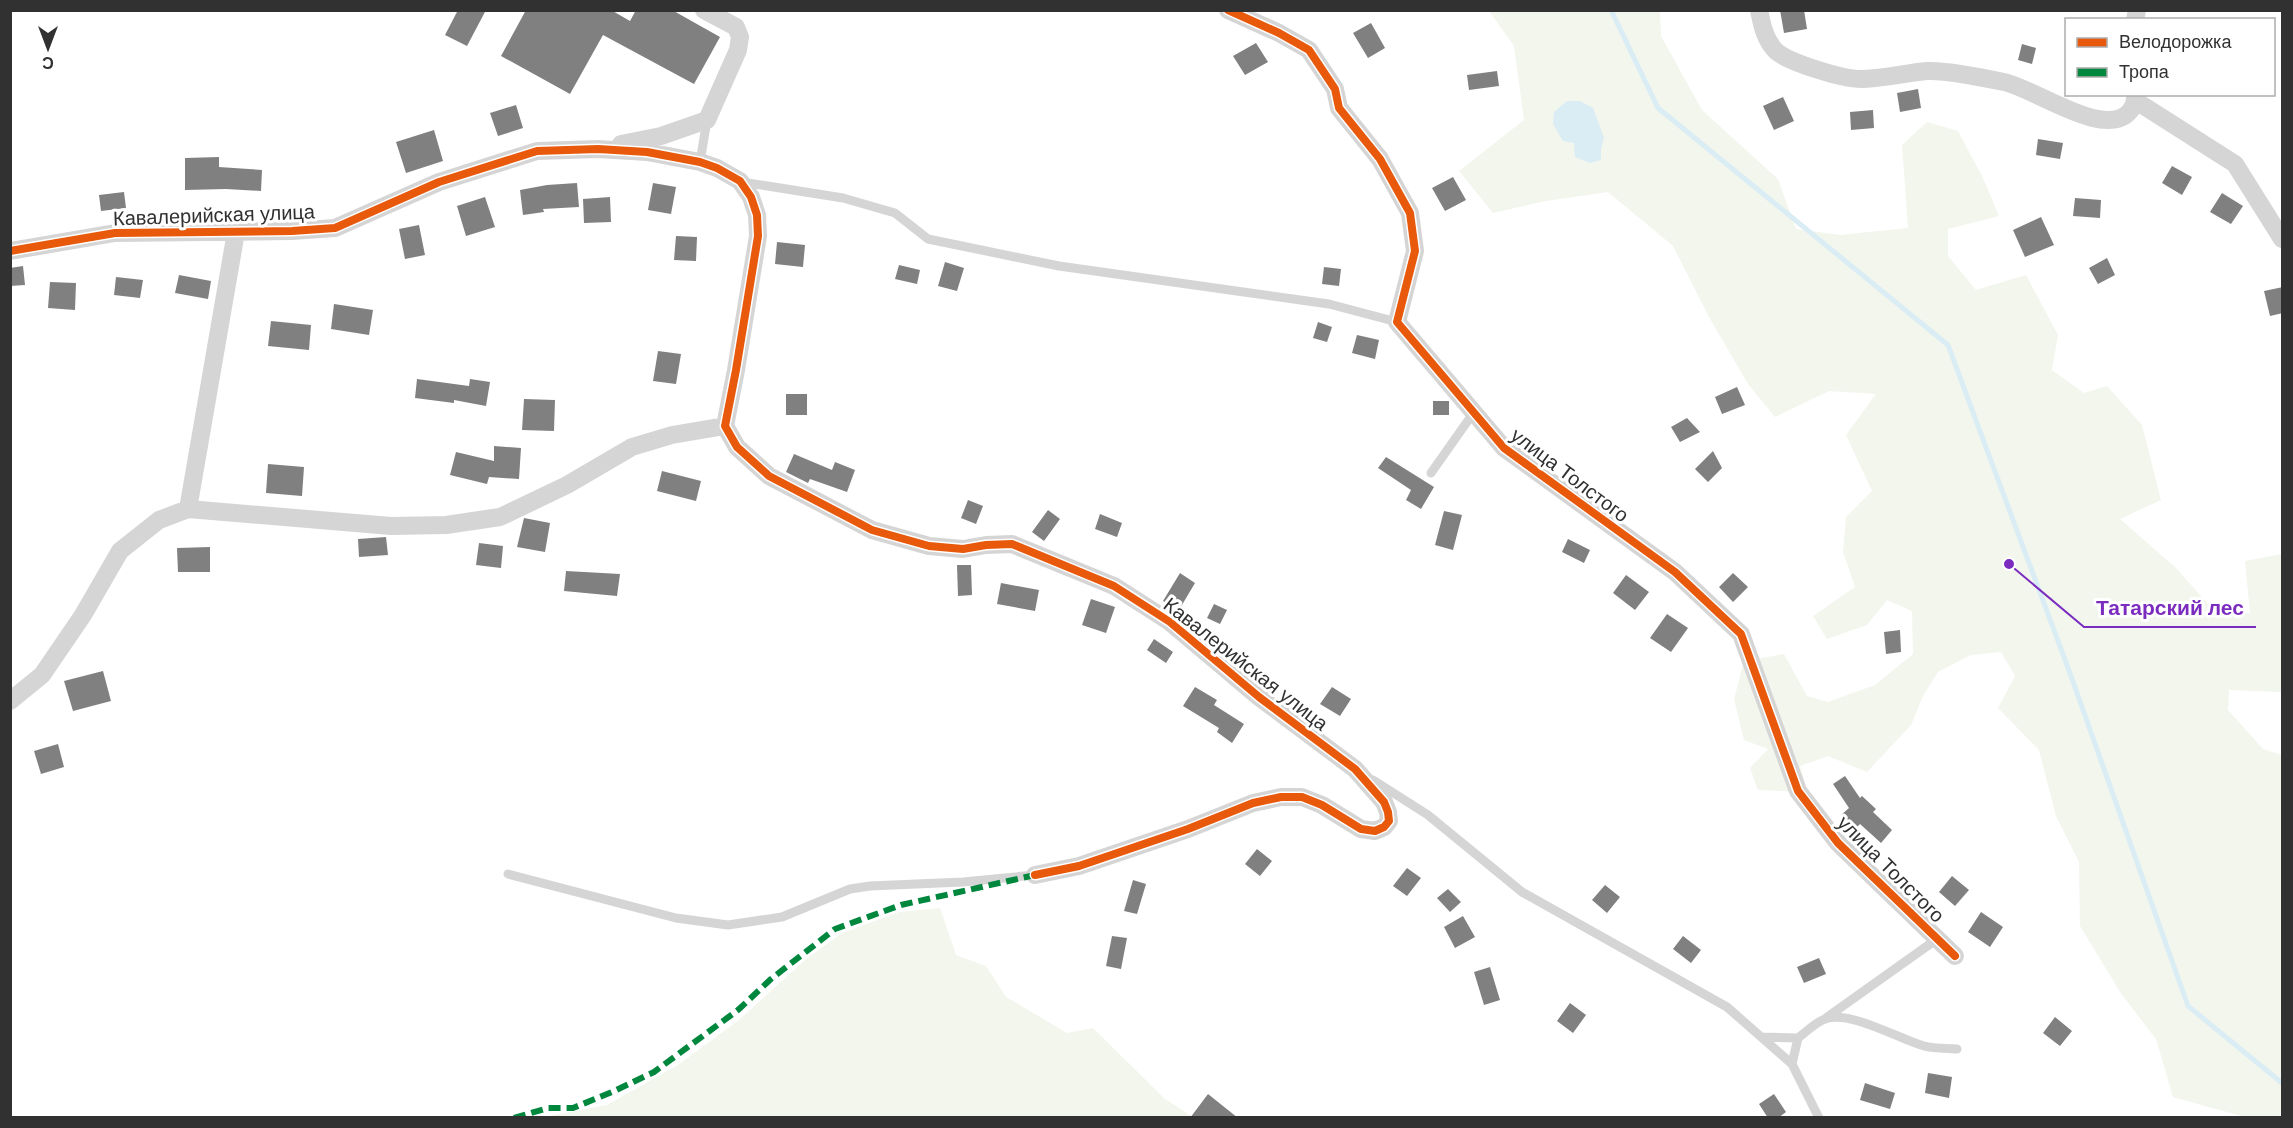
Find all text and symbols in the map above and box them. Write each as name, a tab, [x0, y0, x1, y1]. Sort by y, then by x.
north arrow	[18, 18, 78, 78]
legend	[2065, 18, 2275, 96]
text: Велодорожка	[2119, 30, 2232, 54]
text: С	[42, 52, 54, 73]
text: Тропа	[2119, 60, 2170, 84]
street label: Кавалерийская улица	[113, 198, 316, 232]
street label: улица Толстого	[1506, 422, 1634, 528]
callout: Татарский лес	[2084, 588, 2256, 627]
street label: Кавалерийская улица	[1158, 592, 1334, 737]
text: Татарский лес	[2096, 594, 2244, 622]
street label: улица Толстого	[1832, 810, 1950, 928]

